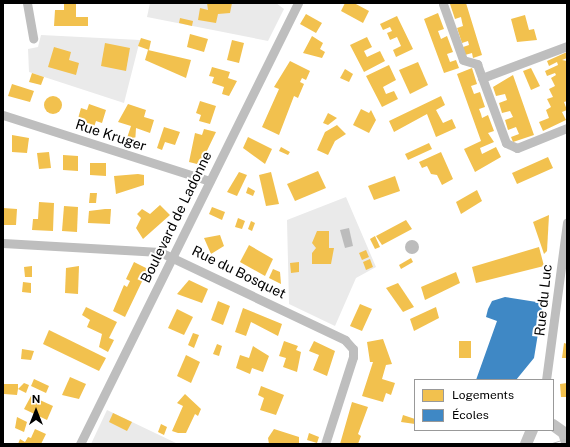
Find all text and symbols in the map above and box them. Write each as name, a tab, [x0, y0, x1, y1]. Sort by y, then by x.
street label: Rue Kruger	[73, 116, 149, 154]
street label: Boulevard de Ladonne	[137, 148, 215, 286]
street label: Rue du Bosquet	[189, 242, 289, 302]
street label: Rue du Luc	[531, 263, 555, 337]
legend	[414, 379, 554, 431]
text: Logements	[452, 388, 514, 402]
north arrow	[16, 391, 56, 431]
text: N	[32, 393, 40, 405]
text: Écoles	[452, 408, 489, 422]

